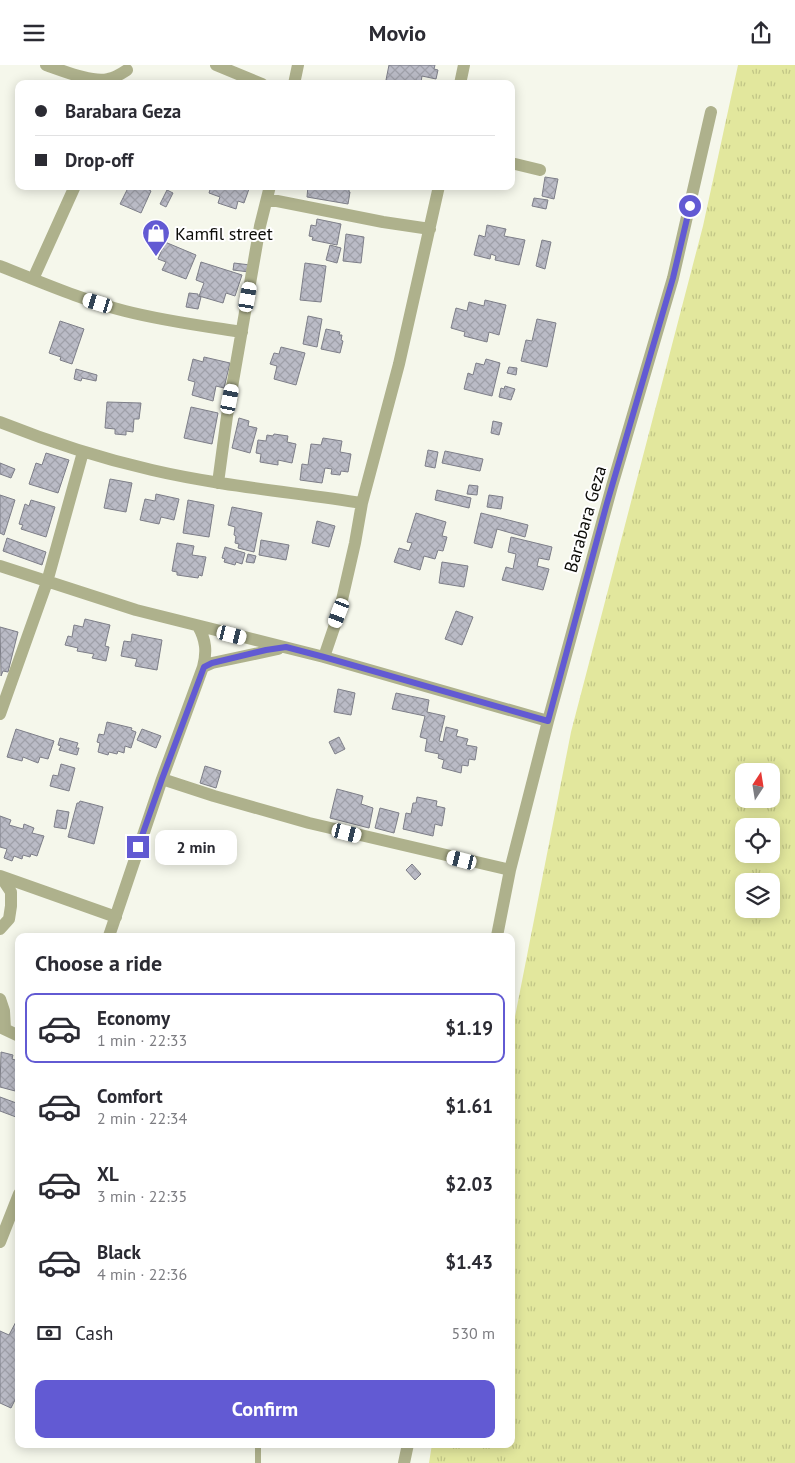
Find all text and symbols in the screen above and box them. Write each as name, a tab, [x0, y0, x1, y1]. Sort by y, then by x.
icon: menu	[20, 19, 48, 47]
text: Movio	[369, 19, 426, 47]
icon: share	[747, 19, 775, 47]
text: Barabara Geza	[65, 99, 181, 123]
text: Drop-off	[65, 148, 133, 172]
route start	[679, 195, 701, 217]
shop icon: Kamfil street	[141, 218, 171, 257]
place label: Kamfil street	[175, 222, 273, 245]
car	[238, 281, 257, 313]
car	[81, 291, 114, 315]
car	[219, 383, 240, 415]
street label: Barabara Geza	[559, 463, 611, 575]
car	[326, 596, 351, 630]
car	[215, 624, 248, 646]
north arrow	[735, 763, 780, 807]
map controls	[735, 763, 780, 918]
button: locate	[735, 818, 780, 863]
car	[330, 822, 363, 844]
callout: 2 min	[156, 829, 238, 865]
route end	[127, 836, 149, 858]
text: 2 min	[176, 837, 216, 857]
car	[445, 849, 478, 871]
button: layers	[735, 873, 780, 918]
text: Choose a ride	[35, 949, 162, 977]
icon: car	[37, 1006, 82, 1051]
text: Economy	[97, 1006, 170, 1030]
text: $1.19	[445, 1016, 493, 1040]
text: 1 min · 22:33	[97, 1030, 187, 1050]
icon: car	[37, 1084, 82, 1129]
text: Comfort	[97, 1084, 163, 1108]
text: $1.61	[445, 1094, 493, 1118]
text: 2 min · 22:34	[97, 1108, 187, 1128]
icon: car	[37, 1162, 82, 1207]
text: XL	[97, 1162, 119, 1186]
text: $2.03	[445, 1172, 493, 1196]
text: 3 min · 22:35	[97, 1186, 187, 1206]
icon: car	[37, 1240, 82, 1285]
text: Black	[97, 1240, 141, 1264]
text: $1.43	[445, 1250, 493, 1274]
text: 4 min · 22:36	[97, 1264, 187, 1284]
icon: cash	[35, 1319, 63, 1347]
text: Cash	[75, 1321, 113, 1345]
text: 530 m	[452, 1323, 495, 1343]
button: Confirm	[35, 1380, 495, 1438]

